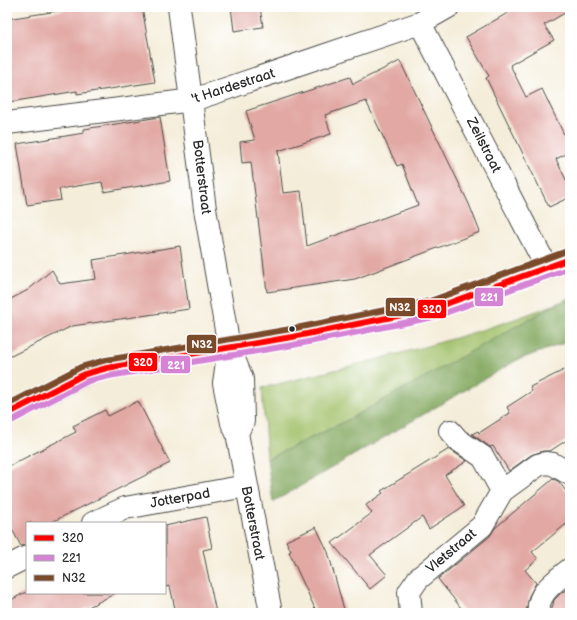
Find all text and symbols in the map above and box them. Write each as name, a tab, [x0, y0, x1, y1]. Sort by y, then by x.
street label: 't Hardestraat	[189, 64, 277, 107]
street label: Zeilstraat	[462, 114, 505, 176]
street label: Botterstraat	[189, 139, 215, 216]
line badge: 221	[474, 287, 504, 307]
text: 221	[480, 291, 498, 304]
line badge: N32	[385, 297, 416, 317]
line badge: 320	[417, 299, 447, 319]
text: N32	[389, 301, 411, 314]
text: 320	[422, 303, 442, 316]
unlabelled marker	[287, 324, 297, 334]
line badge: N32	[186, 334, 217, 354]
text: N32	[191, 338, 213, 351]
line badge: 320	[128, 352, 158, 372]
line badge: 221	[160, 355, 191, 374]
text: 320	[133, 356, 153, 369]
text: 221	[167, 359, 185, 372]
street label: Jotterpad	[149, 484, 211, 512]
street label: Botterstraat	[237, 485, 269, 562]
legend	[26, 522, 166, 594]
street label: Vletstraat	[422, 525, 480, 577]
text: 320	[62, 531, 84, 546]
text: 221	[62, 551, 81, 566]
text: N32	[62, 571, 85, 586]

